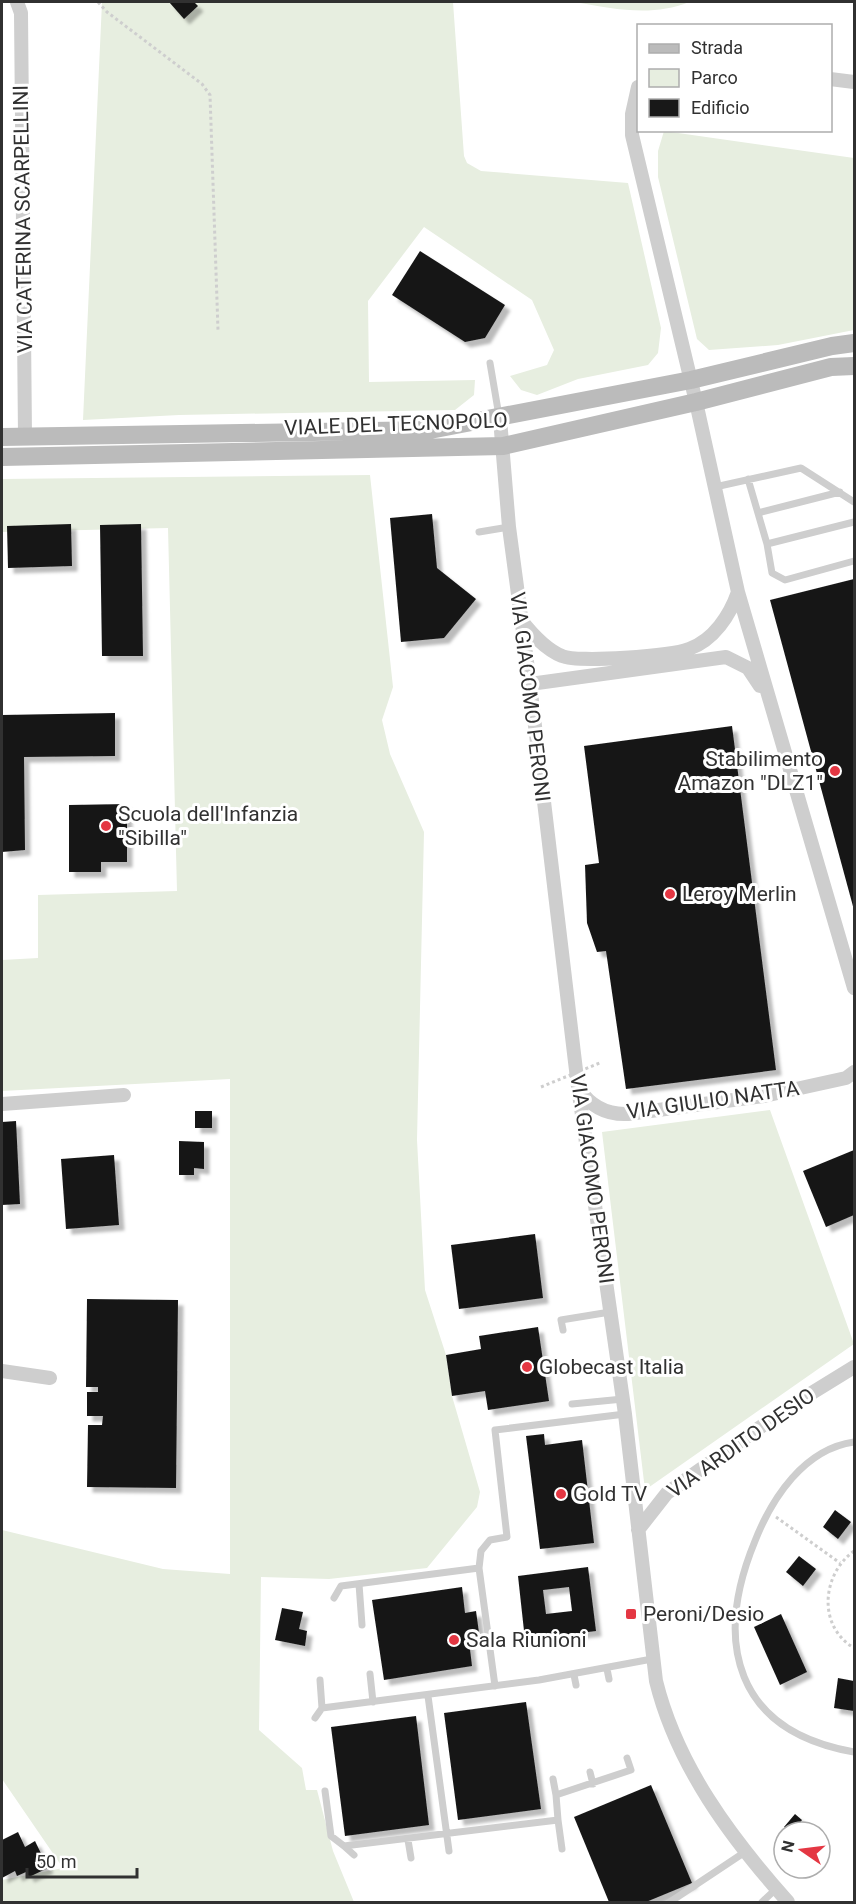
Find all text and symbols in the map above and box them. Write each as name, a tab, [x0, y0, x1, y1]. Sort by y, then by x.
legend	[637, 24, 832, 132]
text: Strada	[691, 37, 743, 58]
text: Parco	[691, 67, 738, 88]
street label: VIA CATERINA SCARPELLINI	[9, 85, 37, 353]
text: Edificio	[691, 97, 750, 118]
street label: VIALE DEL TECNOPOLO	[284, 408, 508, 440]
street label: VIA GIACOMO PERONI	[505, 591, 555, 803]
place label: Stabilimento Amazon "DLZ1"	[677, 747, 823, 795]
marker: Stabilimento Amazon "DLZ1"	[828, 764, 842, 778]
place label: Scuola dell'Infanzia "Sibilla"	[118, 802, 298, 850]
marker: Scuola dell'Infanzia "Sibilla"	[99, 819, 113, 833]
place label: Leroy Merlin	[682, 882, 797, 906]
marker: Leroy Merlin	[663, 887, 677, 901]
street label: VIA GIACOMO PERONI	[565, 1073, 619, 1285]
street label: VIA GIULIO NATTA	[625, 1076, 801, 1124]
place label: Globecast Italia	[539, 1355, 684, 1379]
marker: Globecast Italia	[520, 1360, 534, 1374]
street label: VIA ARDITO DESIO	[663, 1383, 819, 1503]
place label: Gold TV	[573, 1482, 648, 1506]
marker: Gold TV	[554, 1487, 568, 1501]
place label: Peroni/Desio	[643, 1602, 764, 1626]
marker: Peroni/Desio	[624, 1607, 638, 1621]
place label: Sala Riunioni	[466, 1628, 587, 1652]
marker: Sala Riunioni	[447, 1633, 461, 1647]
north arrow	[772, 1820, 832, 1880]
text: N	[777, 1839, 799, 1854]
scale bar	[27, 1841, 136, 1879]
text: 50 m	[36, 1851, 76, 1872]

